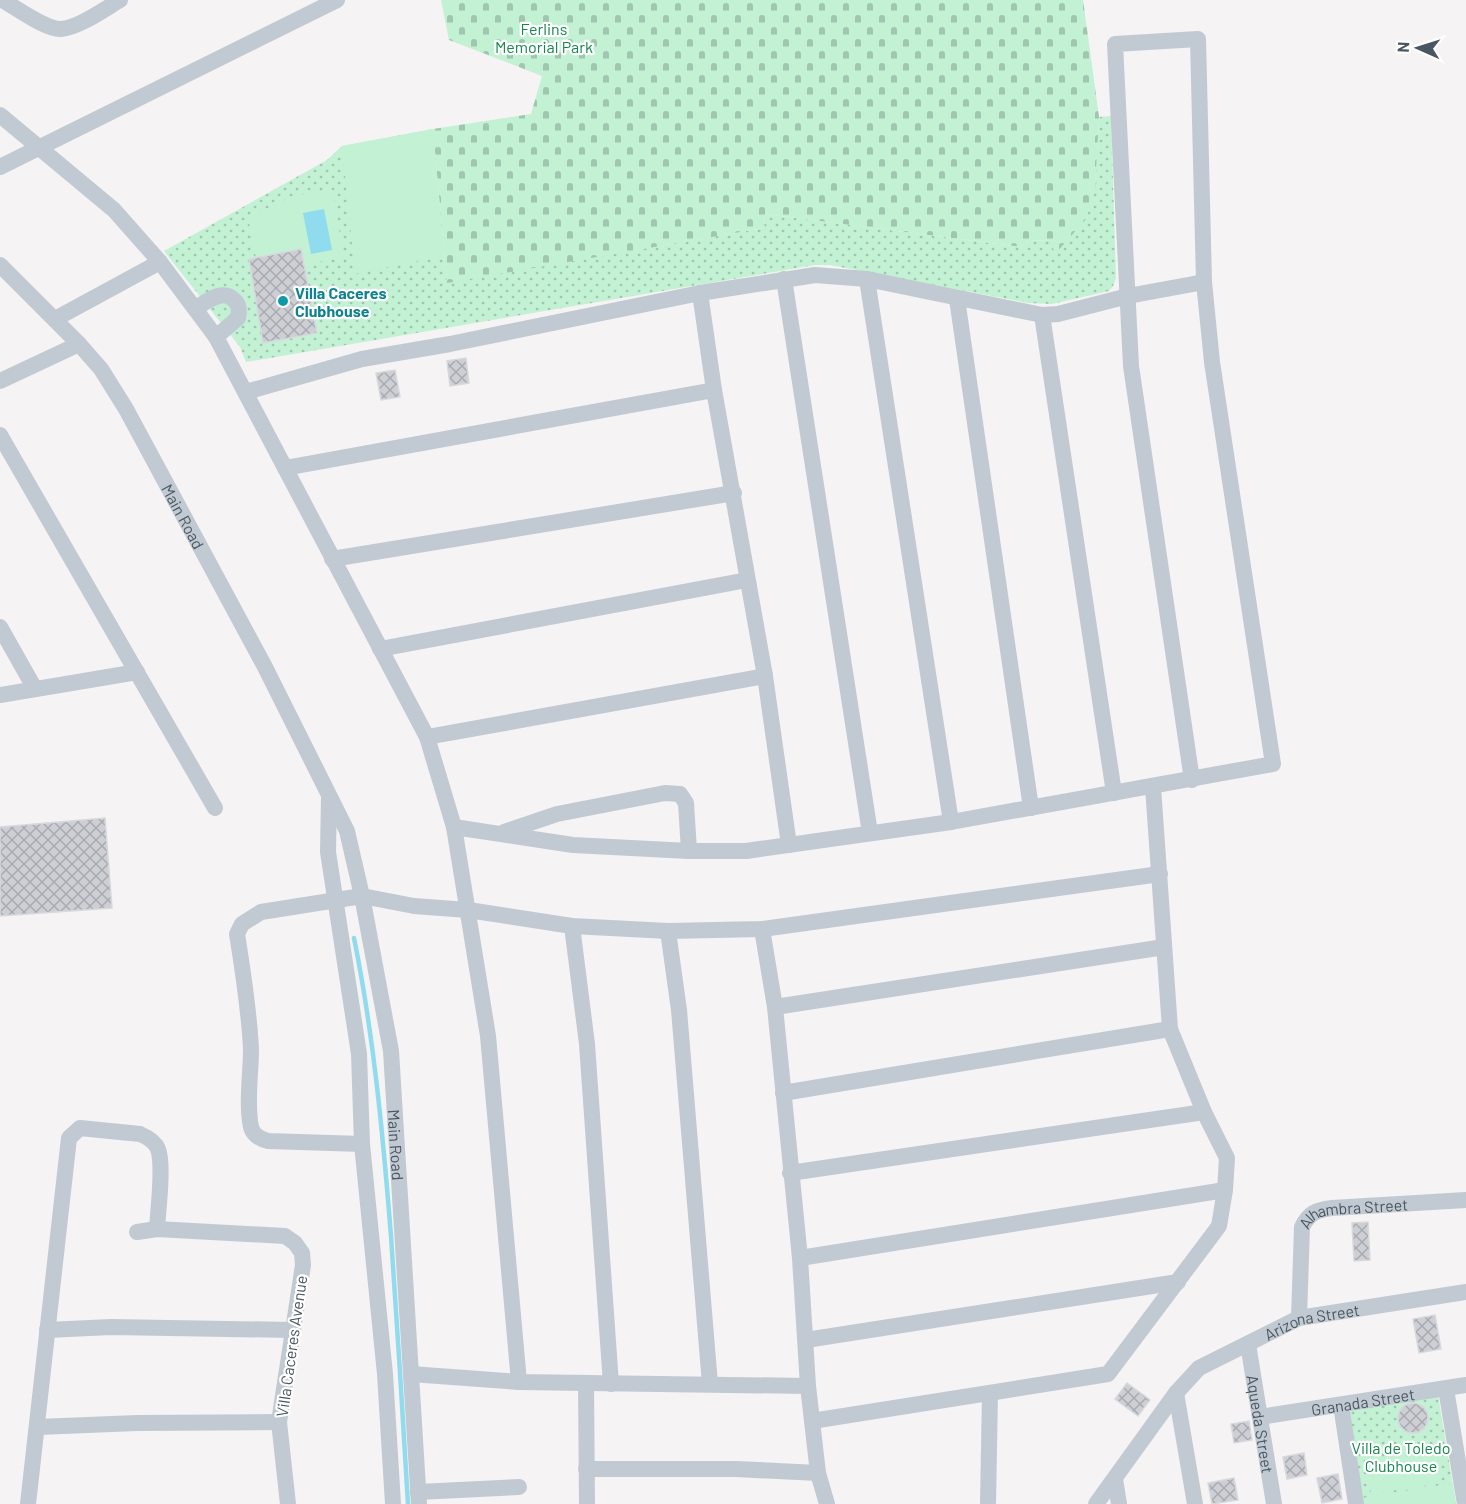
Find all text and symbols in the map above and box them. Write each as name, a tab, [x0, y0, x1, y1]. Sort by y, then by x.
north arrow	[1388, 18, 1448, 78]
park label: Ferlins Memorial Park	[495, 19, 593, 56]
text: N	[1393, 41, 1412, 53]
place label: Villa Caceres Clubhouse	[295, 283, 386, 320]
marker: Villa Caceres Clubhouse	[276, 294, 290, 308]
street label: Main Road	[159, 480, 209, 552]
street label: Main Road	[385, 1109, 408, 1181]
street label: Alhambra Street	[1294, 1194, 1408, 1232]
street label: Villa Caceres Avenue	[272, 1274, 310, 1418]
street label: Arizona Street	[1261, 1299, 1361, 1344]
street label: Aqueda Street	[1244, 1373, 1278, 1474]
street label: Granada Street	[1310, 1384, 1416, 1418]
park label: Villa de Toledo Clubhouse	[1351, 1438, 1451, 1475]

